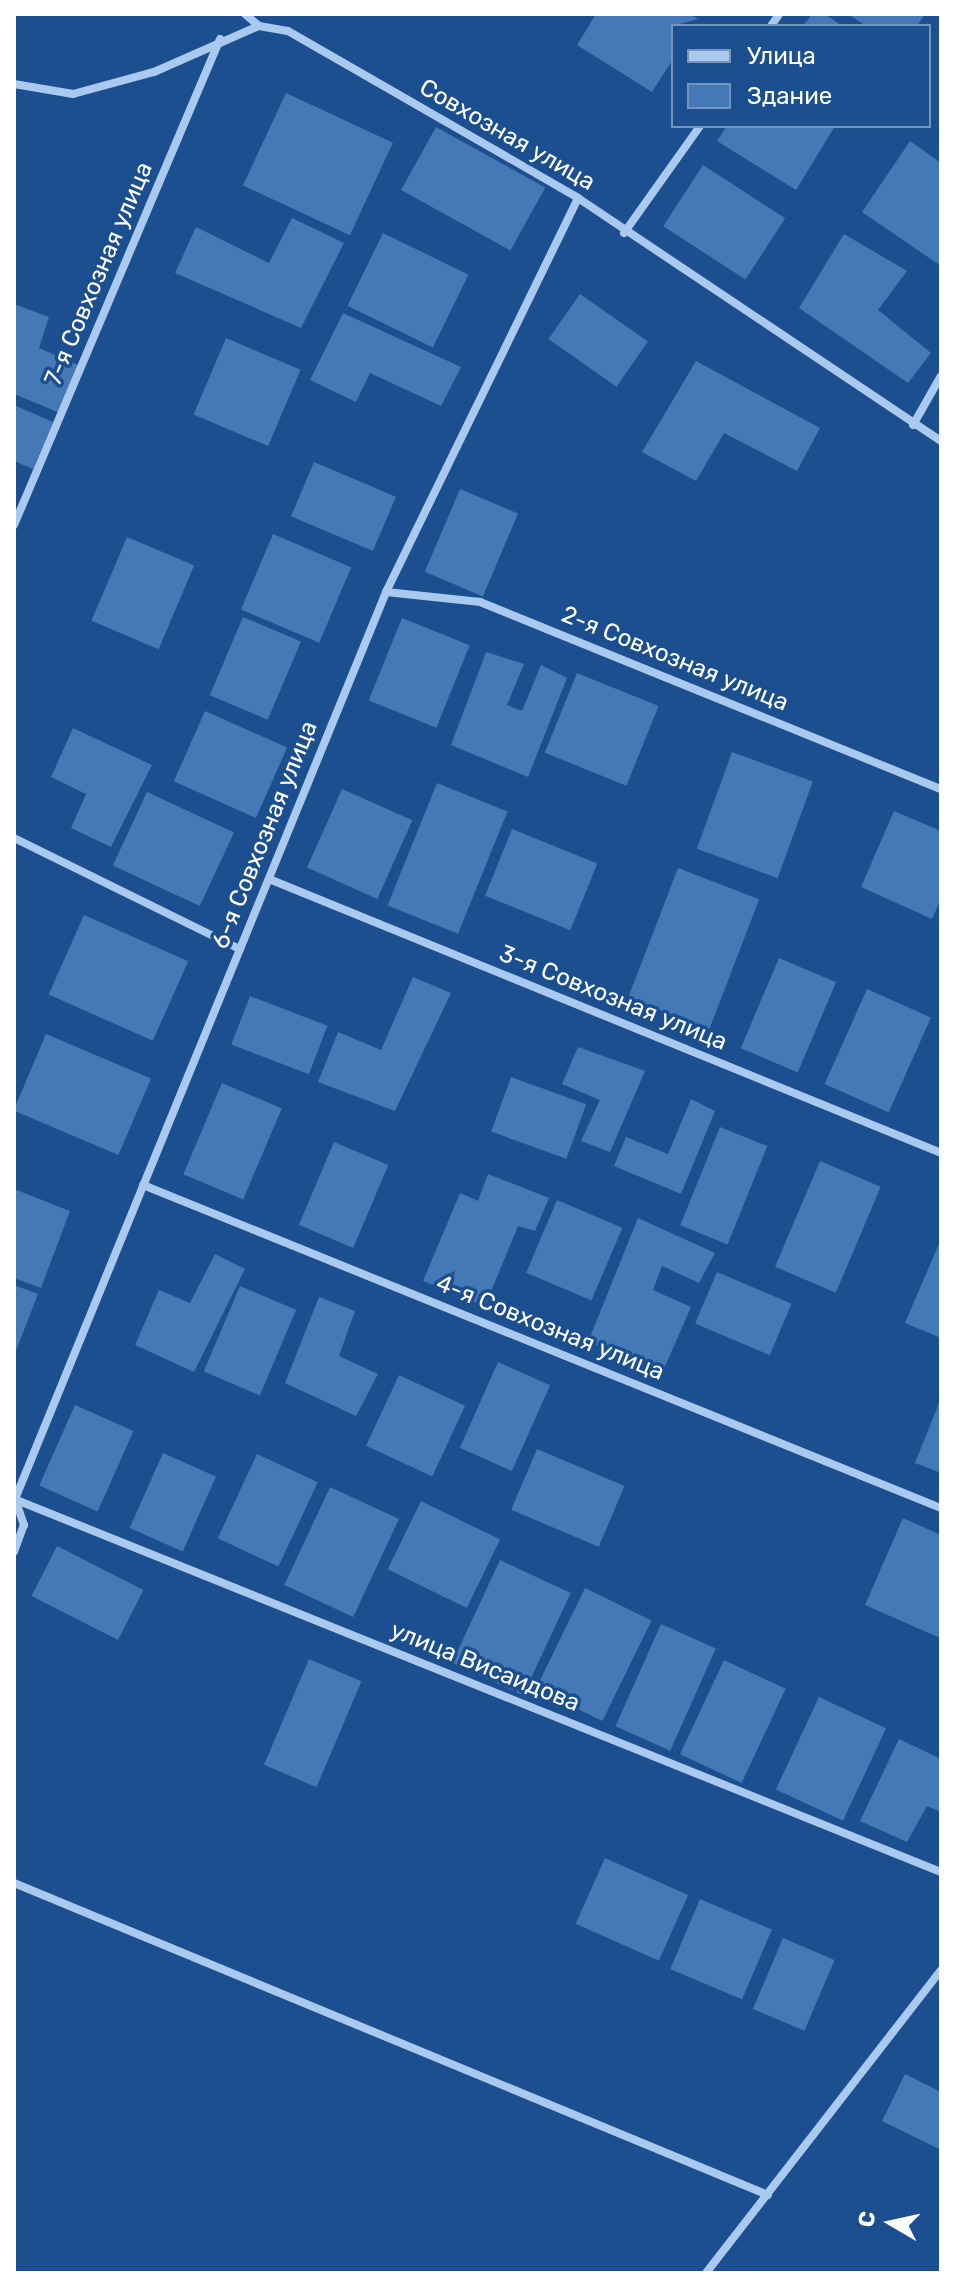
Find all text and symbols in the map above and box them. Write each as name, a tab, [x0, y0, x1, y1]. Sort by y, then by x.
legend	[671, 24, 931, 128]
text: Улица	[747, 42, 816, 70]
street label: Совхозная улица	[414, 73, 600, 197]
text: Здание	[747, 82, 832, 110]
street label: 7-я Совхозная улица	[39, 158, 159, 390]
street label: 2-я Совхозная улица	[557, 600, 793, 718]
street label: 6-я Совхозная улица	[206, 717, 324, 953]
street label: 3-я Совхозная улица	[495, 939, 731, 1057]
street label: 4-я Совхозная улица	[432, 1269, 668, 1387]
street label: улица Висаидова	[386, 1616, 584, 1718]
north arrow	[851, 2183, 931, 2263]
text: С	[852, 2209, 881, 2229]

